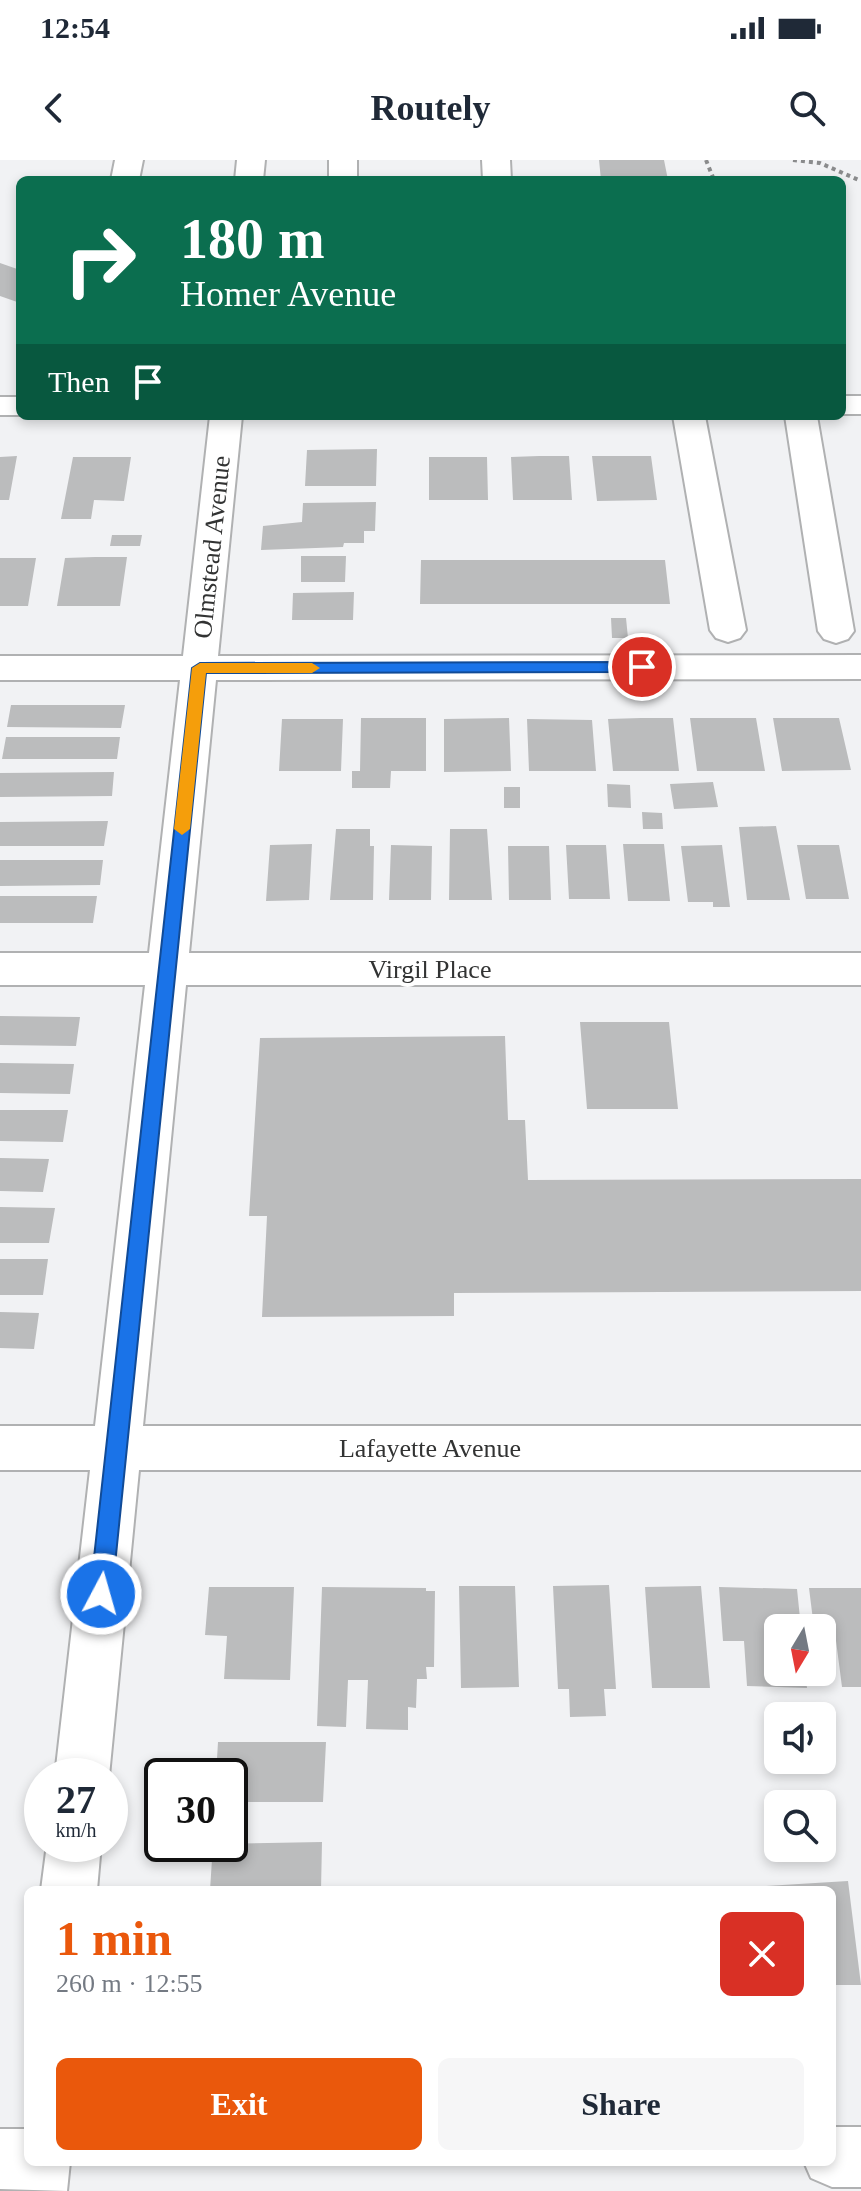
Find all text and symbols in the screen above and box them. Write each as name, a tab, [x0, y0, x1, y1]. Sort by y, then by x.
text: 12:54	[40, 11, 110, 44]
icon: back	[32, 86, 76, 130]
icon: search	[785, 86, 829, 130]
text: Routely	[371, 88, 491, 128]
icon: right	[48, 208, 152, 312]
text: 180 m	[180, 208, 325, 270]
text: Homer Avenue	[180, 274, 396, 314]
icon: arrive	[126, 360, 170, 404]
text: Then	[48, 365, 110, 398]
street label: Olmstead Avenue	[188, 454, 236, 640]
pin	[608, 633, 676, 701]
icon: arrive	[620, 645, 664, 689]
street label: Virgil Place	[369, 955, 491, 984]
street label: Lafayette Avenue	[339, 1434, 521, 1463]
position arrow	[59, 1552, 143, 1636]
north arrow	[764, 1614, 836, 1686]
map controls	[764, 1614, 836, 1862]
button: sound	[764, 1702, 836, 1774]
speed limit sign: 30	[144, 1758, 248, 1862]
text: 27	[56, 1777, 96, 1822]
button: search	[764, 1790, 836, 1862]
text: km/h	[55, 1819, 97, 1841]
text: 1 min	[56, 1912, 172, 1965]
button: close	[720, 1912, 804, 1996]
text: 260 m · 12:55	[56, 1969, 203, 1998]
button: Exit	[56, 2058, 422, 2150]
button: Share	[438, 2058, 804, 2150]

